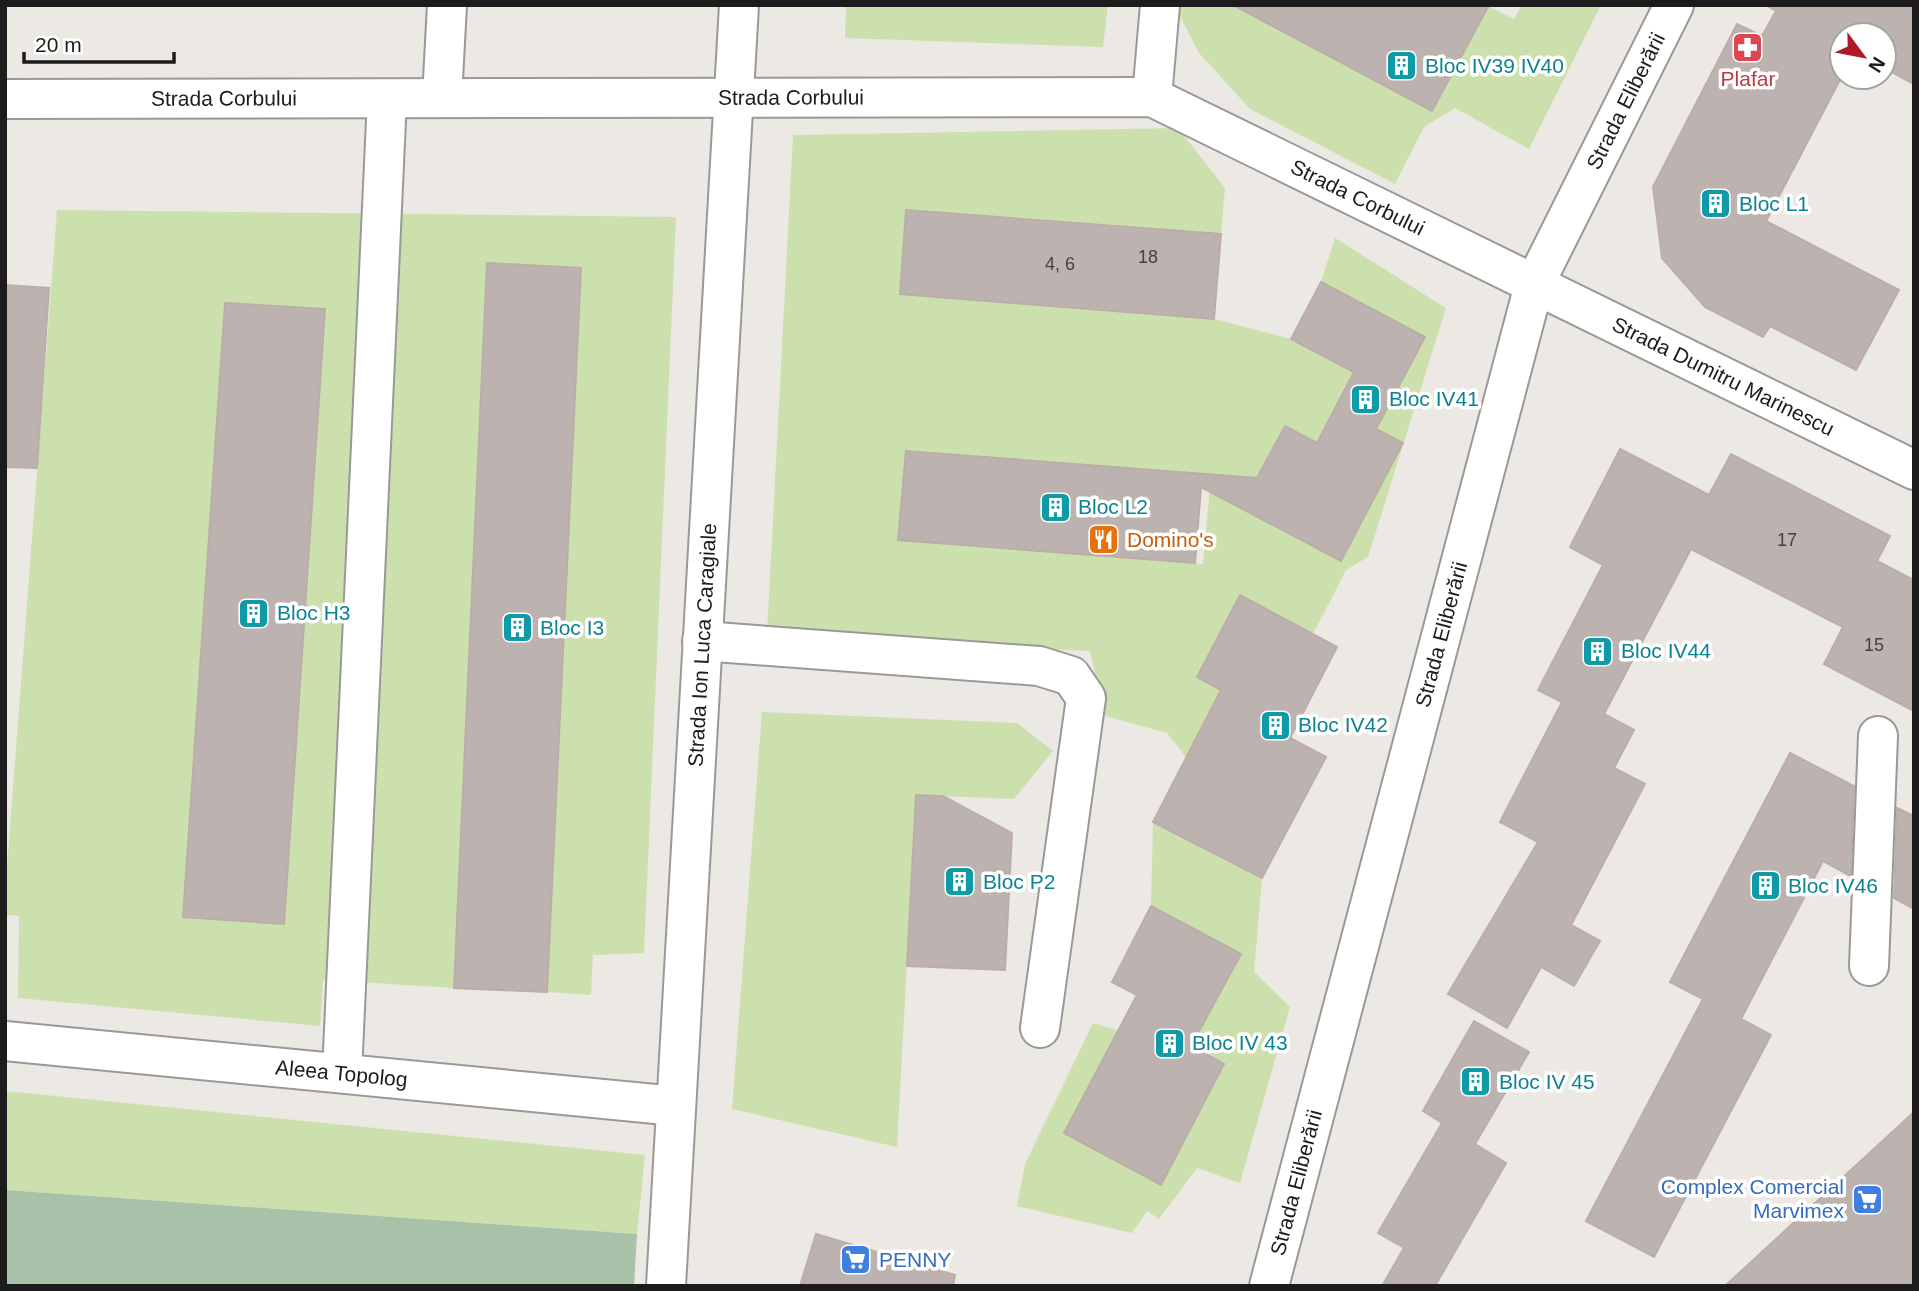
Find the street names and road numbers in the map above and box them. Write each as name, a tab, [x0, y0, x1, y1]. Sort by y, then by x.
street label: Strada Eliberării	[1582, 29, 1669, 173]
street label: Strada Corbului	[151, 86, 297, 110]
street label: Strada Corbului	[718, 86, 864, 109]
street label: Strada Corbului	[1287, 155, 1429, 240]
street label: Strada Dumitru Marinescu	[1609, 312, 1838, 440]
street label: Strada Ion Luca Caragiale	[684, 522, 720, 768]
street label: Strada Eliberării	[1411, 559, 1471, 710]
street label: Aleea Topolog	[274, 1055, 409, 1091]
street label: Strada Eliberării	[1266, 1107, 1326, 1258]

